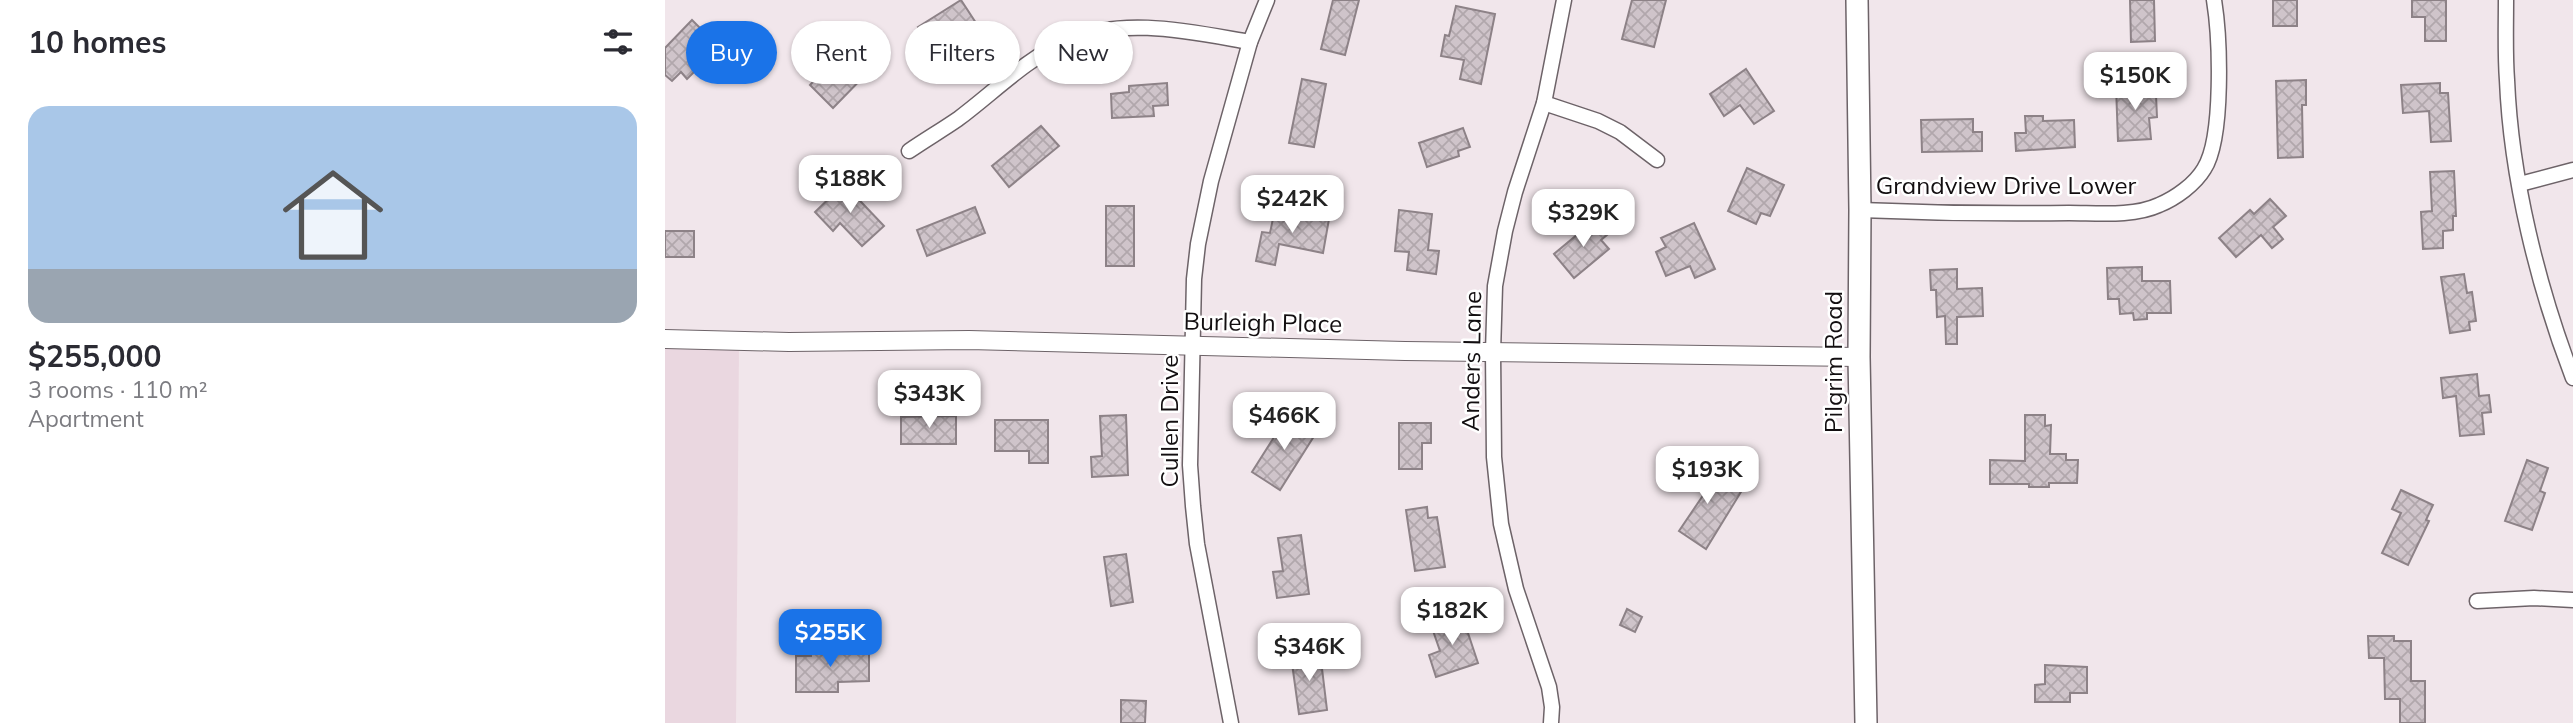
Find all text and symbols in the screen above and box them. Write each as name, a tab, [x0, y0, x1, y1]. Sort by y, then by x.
chip: Buy	[686, 21, 777, 84]
chip: Rent	[791, 21, 891, 84]
chip: Filters	[905, 21, 1020, 84]
chip: New	[1034, 21, 1133, 84]
text: 10 homes	[28, 23, 167, 61]
icon: filters	[599, 23, 637, 61]
pin: $150K	[2086, 52, 2184, 112]
text: $150K	[2100, 60, 2170, 89]
icon: home	[270, 152, 396, 278]
pin: $188K	[801, 156, 899, 215]
text: $188K	[815, 163, 885, 192]
street label: Grandview Drive Lower	[1876, 170, 2137, 200]
pin: $242K	[1243, 176, 1341, 235]
text: $242K	[1257, 183, 1327, 212]
pin: $329K	[1534, 190, 1632, 249]
text: $329K	[1548, 197, 1618, 226]
street label: Anders Lane	[1455, 290, 1487, 431]
street label: Pilgrim Road	[1818, 291, 1848, 433]
street label: Burleigh Place	[1183, 306, 1343, 338]
text: $255,000	[28, 337, 161, 375]
street label: Cullen Drive	[1154, 355, 1184, 487]
pin: $343K	[880, 370, 978, 430]
text: 3 rooms · 110 m²	[28, 375, 208, 404]
text: $343K	[894, 378, 964, 407]
pin: $466K	[1235, 392, 1333, 452]
text: $466K	[1249, 400, 1319, 429]
text: Apartment	[28, 404, 144, 433]
pin: $193K	[1658, 447, 1756, 506]
text: $193K	[1672, 454, 1742, 483]
pin: $182K	[1403, 588, 1501, 647]
text: $182K	[1417, 595, 1487, 624]
pin: $255K	[781, 610, 879, 669]
text: $255K	[795, 617, 865, 646]
pin: $346K	[1260, 624, 1358, 683]
text: $346K	[1274, 631, 1344, 660]

